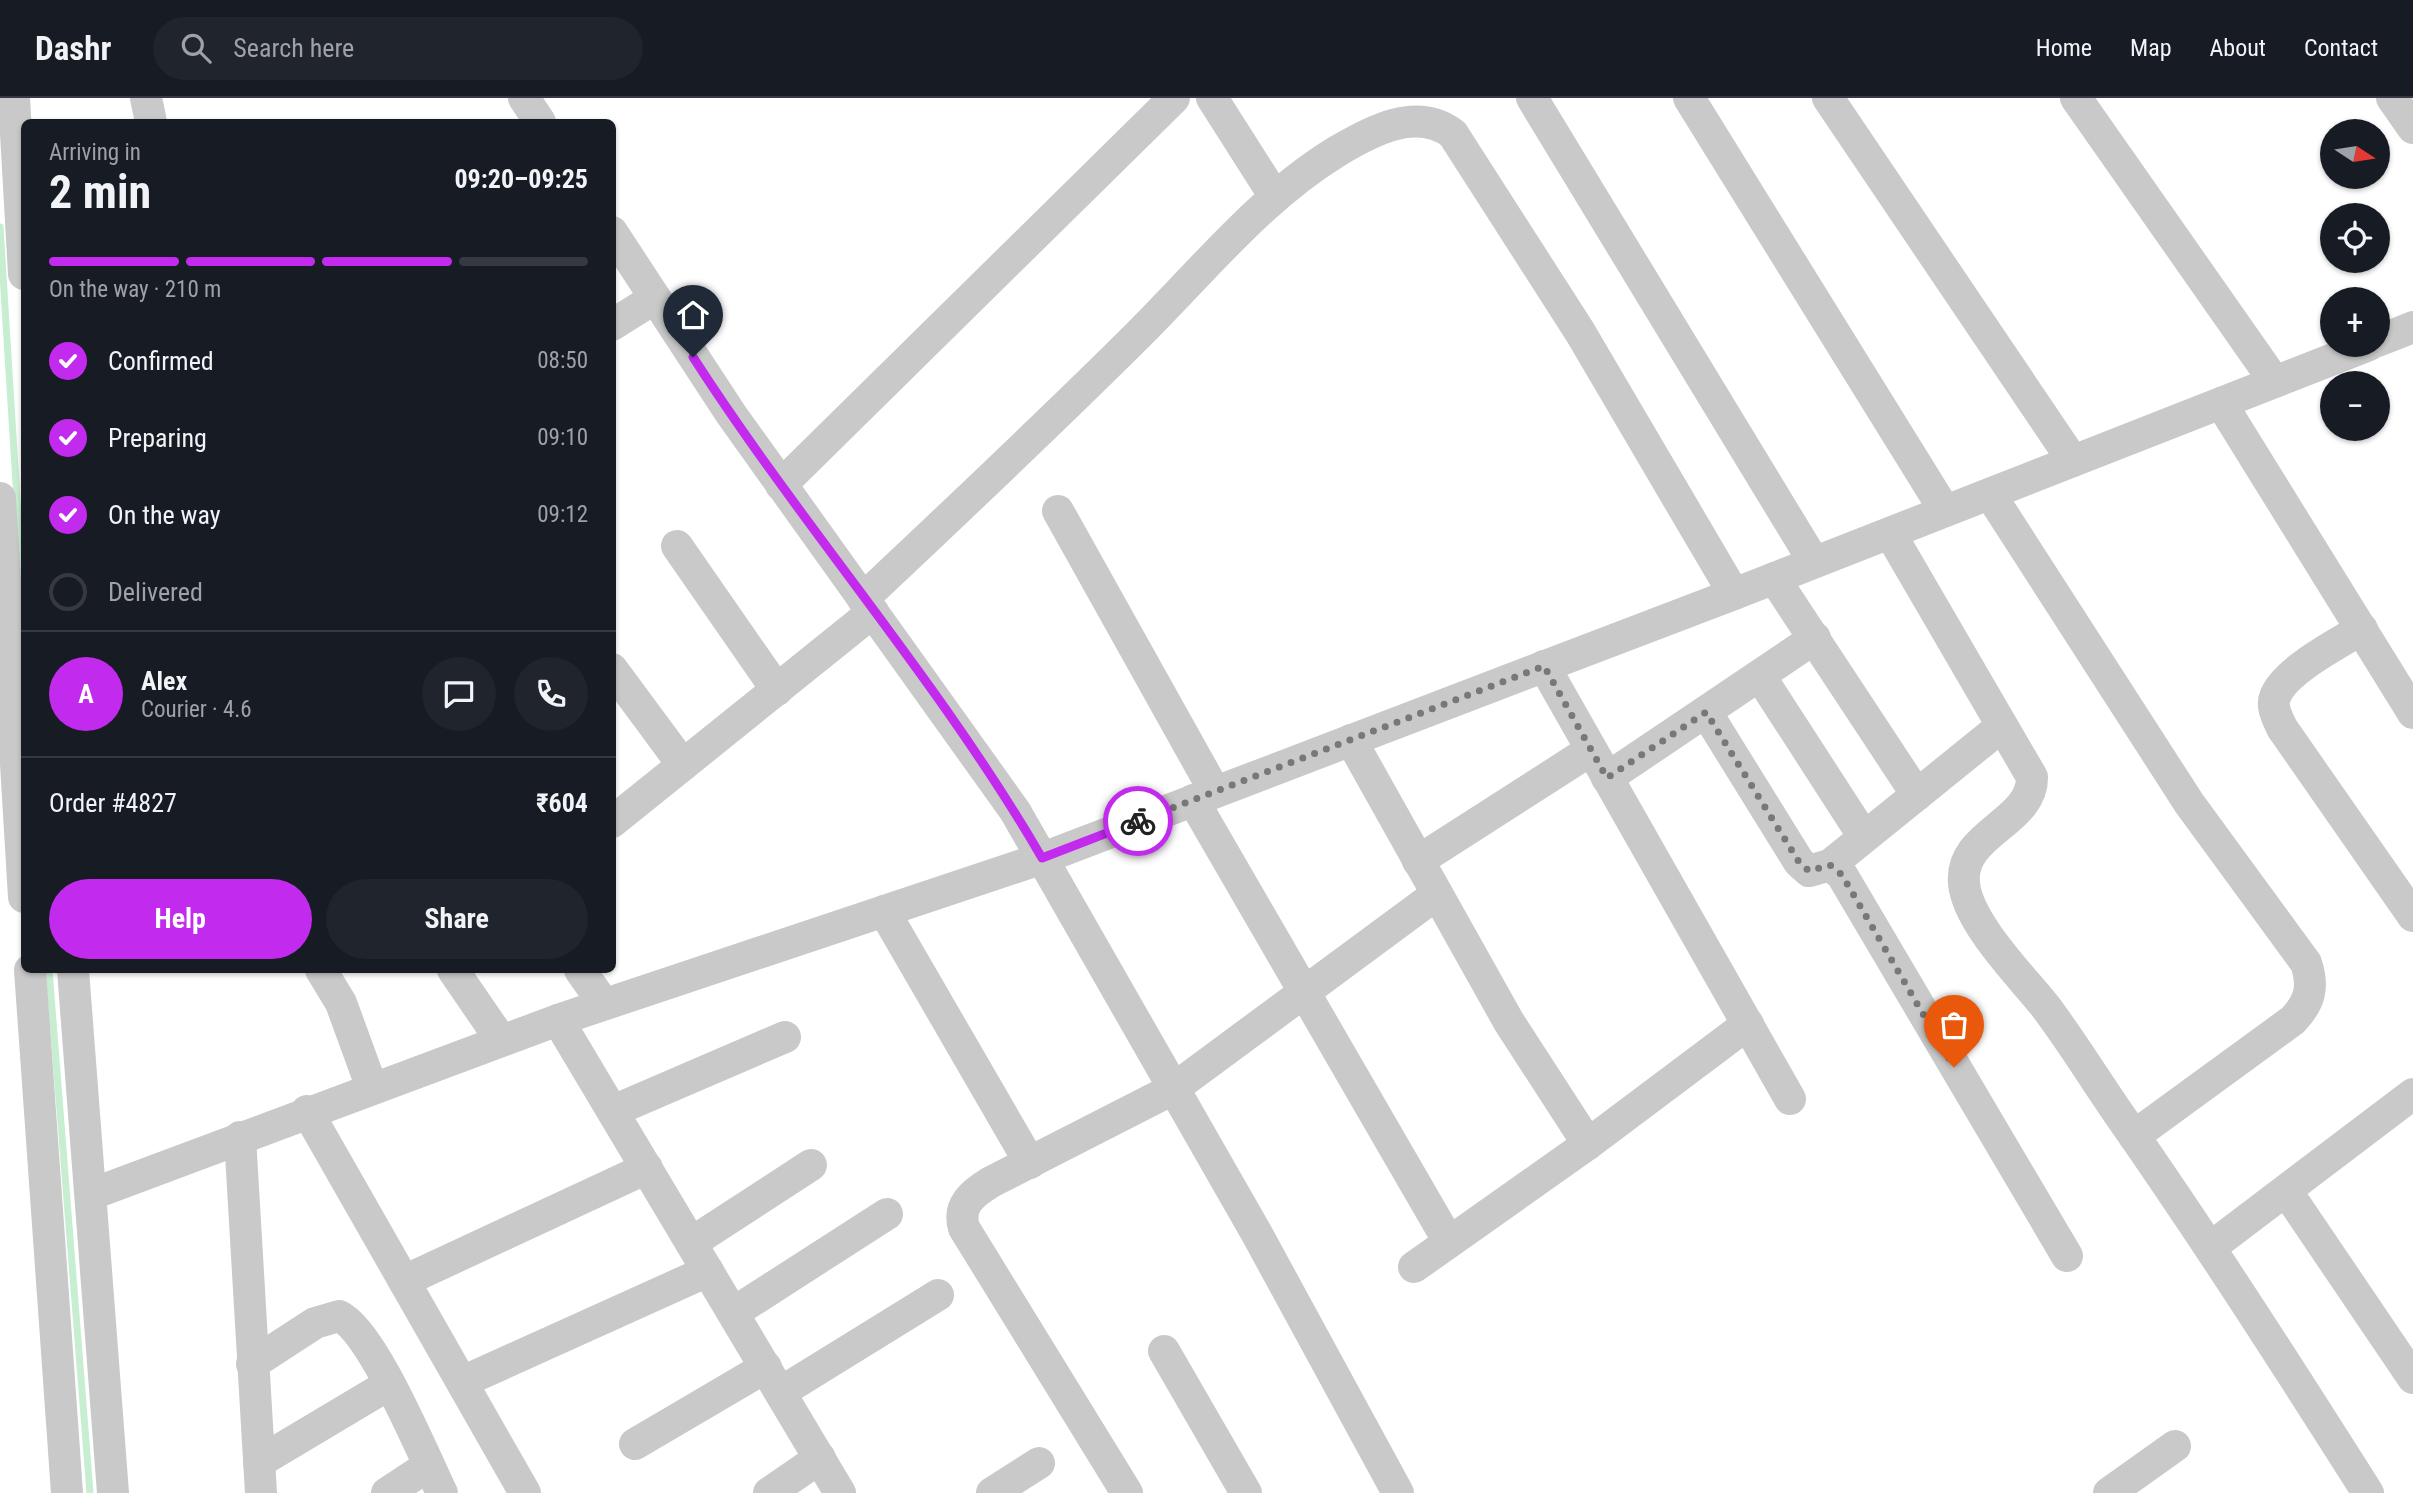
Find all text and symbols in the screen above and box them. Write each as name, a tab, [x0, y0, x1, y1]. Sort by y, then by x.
search box	[153, 17, 643, 80]
text: Dashr	[35, 29, 111, 68]
icon: search	[177, 29, 215, 67]
text: Search here	[233, 33, 354, 63]
text: Home	[2036, 34, 2092, 62]
text: Map	[2130, 34, 2172, 62]
text: About	[2210, 34, 2266, 62]
text: Contact	[2304, 34, 2378, 62]
north arrow	[2320, 119, 2390, 189]
map controls	[2320, 119, 2390, 441]
text: Arriving in	[49, 139, 141, 166]
text: 09:20–09:25	[454, 164, 588, 194]
text: 2 min	[49, 165, 151, 219]
button: locate	[2320, 203, 2390, 273]
text: On the way · 210 m	[49, 276, 221, 303]
pin	[663, 285, 723, 357]
button: +	[2320, 287, 2390, 357]
icon: home	[674, 296, 712, 334]
icon: check	[49, 342, 87, 380]
text: Confirmed	[108, 346, 214, 376]
text: 08:50	[537, 347, 588, 374]
button: −	[2320, 371, 2390, 441]
icon: check	[49, 419, 87, 457]
text: Preparing	[108, 423, 207, 453]
text: 09:10	[537, 424, 588, 451]
icon: check	[49, 496, 87, 534]
text: On the way	[108, 500, 221, 530]
text: 09:12	[537, 501, 588, 528]
text: Delivered	[108, 577, 203, 607]
button: chat	[422, 657, 496, 731]
button: phone	[514, 657, 588, 731]
text: Alex	[141, 666, 187, 696]
text: A	[78, 679, 94, 709]
text: Courier · 4.6	[141, 696, 252, 723]
courier	[1103, 786, 1173, 856]
text: Order #4827	[49, 788, 177, 818]
text: ₹604	[536, 788, 588, 818]
icon: bike	[1119, 802, 1157, 840]
button: Help	[49, 879, 312, 959]
button: Share	[326, 879, 588, 959]
pin	[1924, 995, 1984, 1067]
icon: bag	[1935, 1006, 1973, 1044]

